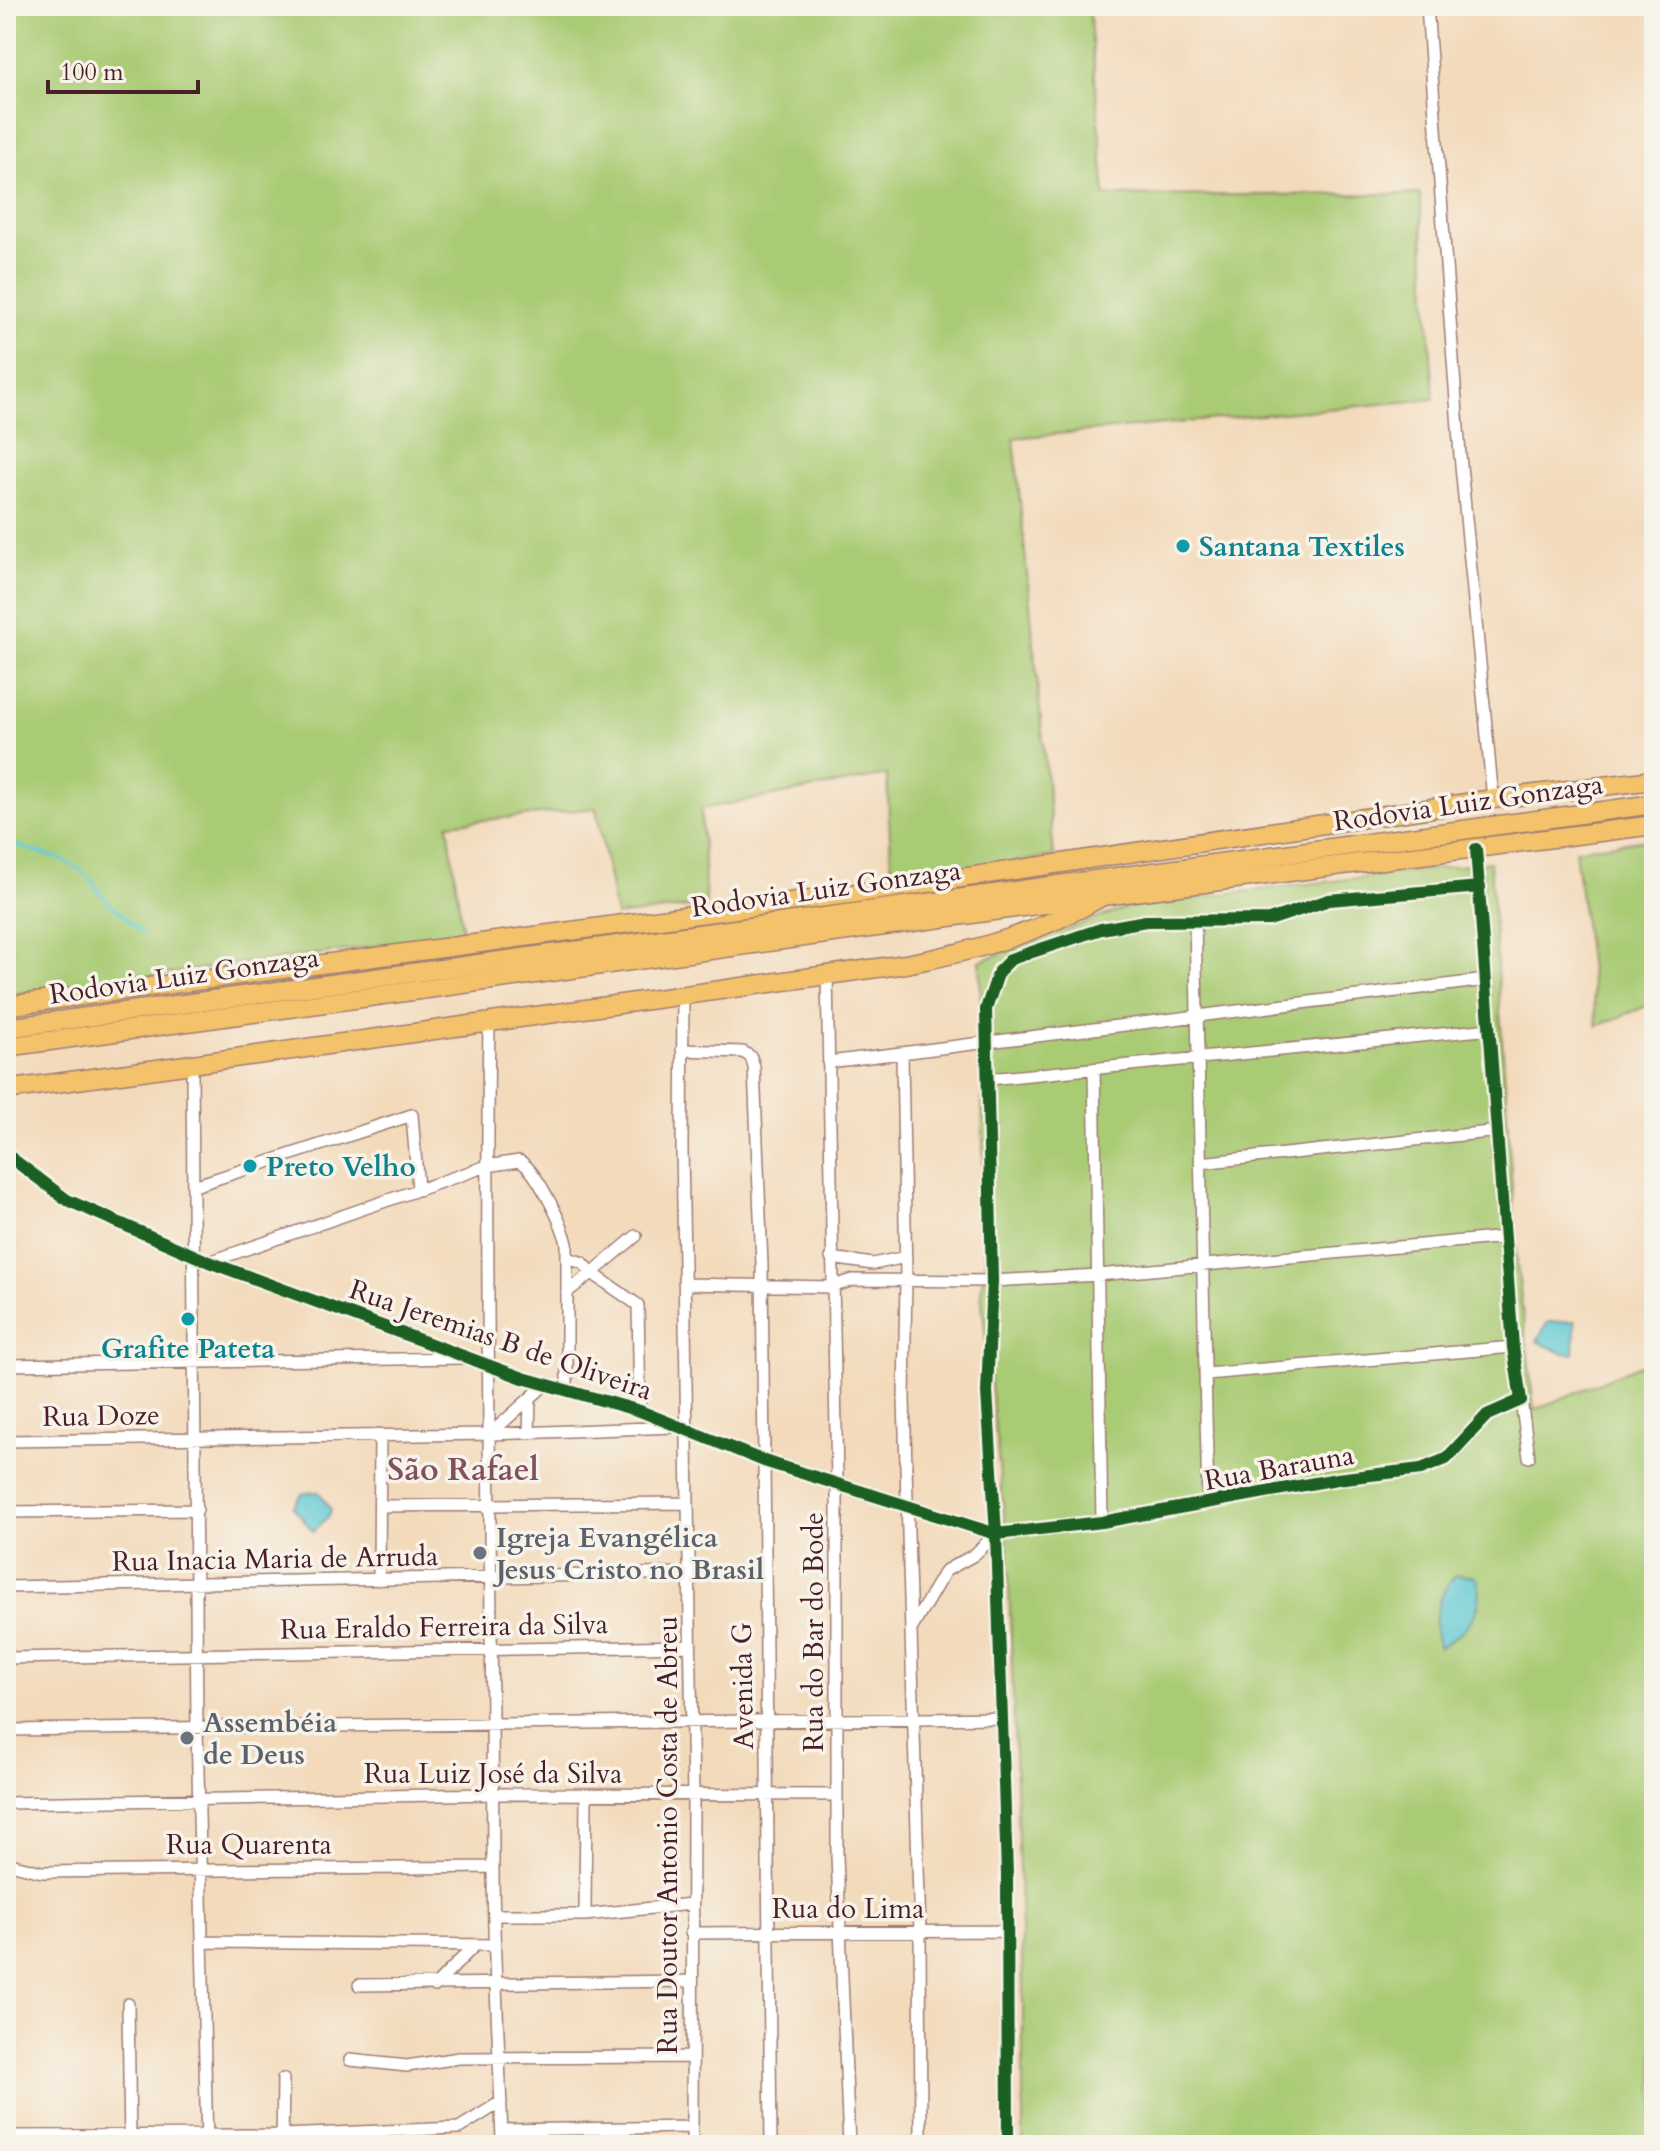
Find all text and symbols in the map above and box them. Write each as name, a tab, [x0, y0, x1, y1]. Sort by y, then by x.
scale bar	[48, 44, 198, 94]
text: 100 m	[60, 56, 124, 89]
place label: Santana Textiles	[1199, 528, 1405, 566]
marker: Santana Textiles	[1174, 537, 1192, 555]
street label: Rodovia Luiz Gonzaga	[1331, 765, 1605, 841]
street label: Rodovia Luiz Gonzaga	[689, 851, 963, 927]
street label: Rodovia Luiz Gonzaga	[47, 938, 321, 1014]
place label: Preto Velho	[266, 1148, 416, 1186]
marker: Preto Velho	[241, 1157, 259, 1175]
street label: Rua Jeremias B de Oliveira	[344, 1270, 657, 1410]
marker: Grafite Pateta	[179, 1310, 197, 1328]
place label: Grafite Pateta	[101, 1330, 275, 1368]
street label: Rua Doze	[42, 1396, 160, 1436]
street label: Rua Barauna	[1201, 1436, 1357, 1500]
district label: São Rafael	[387, 1448, 539, 1492]
street label: Rua do Bar do Bode	[795, 1512, 833, 1752]
place label: Igreja Evangélica Jesus Cristo no Brasil	[492, 1519, 764, 1589]
street label: Rua Inacia Maria de Arruda	[112, 1537, 438, 1581]
marker: Igreja Evangélica Jesus Cristo no Brasil	[471, 1544, 489, 1562]
street label: Rua Eraldo Ferreira da Silva	[280, 1605, 608, 1649]
street label: Rua Doutor Antonio Costa de Abreu	[649, 1616, 687, 2054]
street label: Avenida G	[723, 1622, 763, 1750]
place label: Assembéia de Deus	[203, 1704, 337, 1774]
marker: Assembéia de Deus	[178, 1729, 196, 1747]
street label: Rua Luiz José da Silva	[364, 1755, 622, 1793]
street label: Rua Quarenta	[166, 1826, 332, 1864]
street label: Rua do Lima	[772, 1890, 924, 1928]

